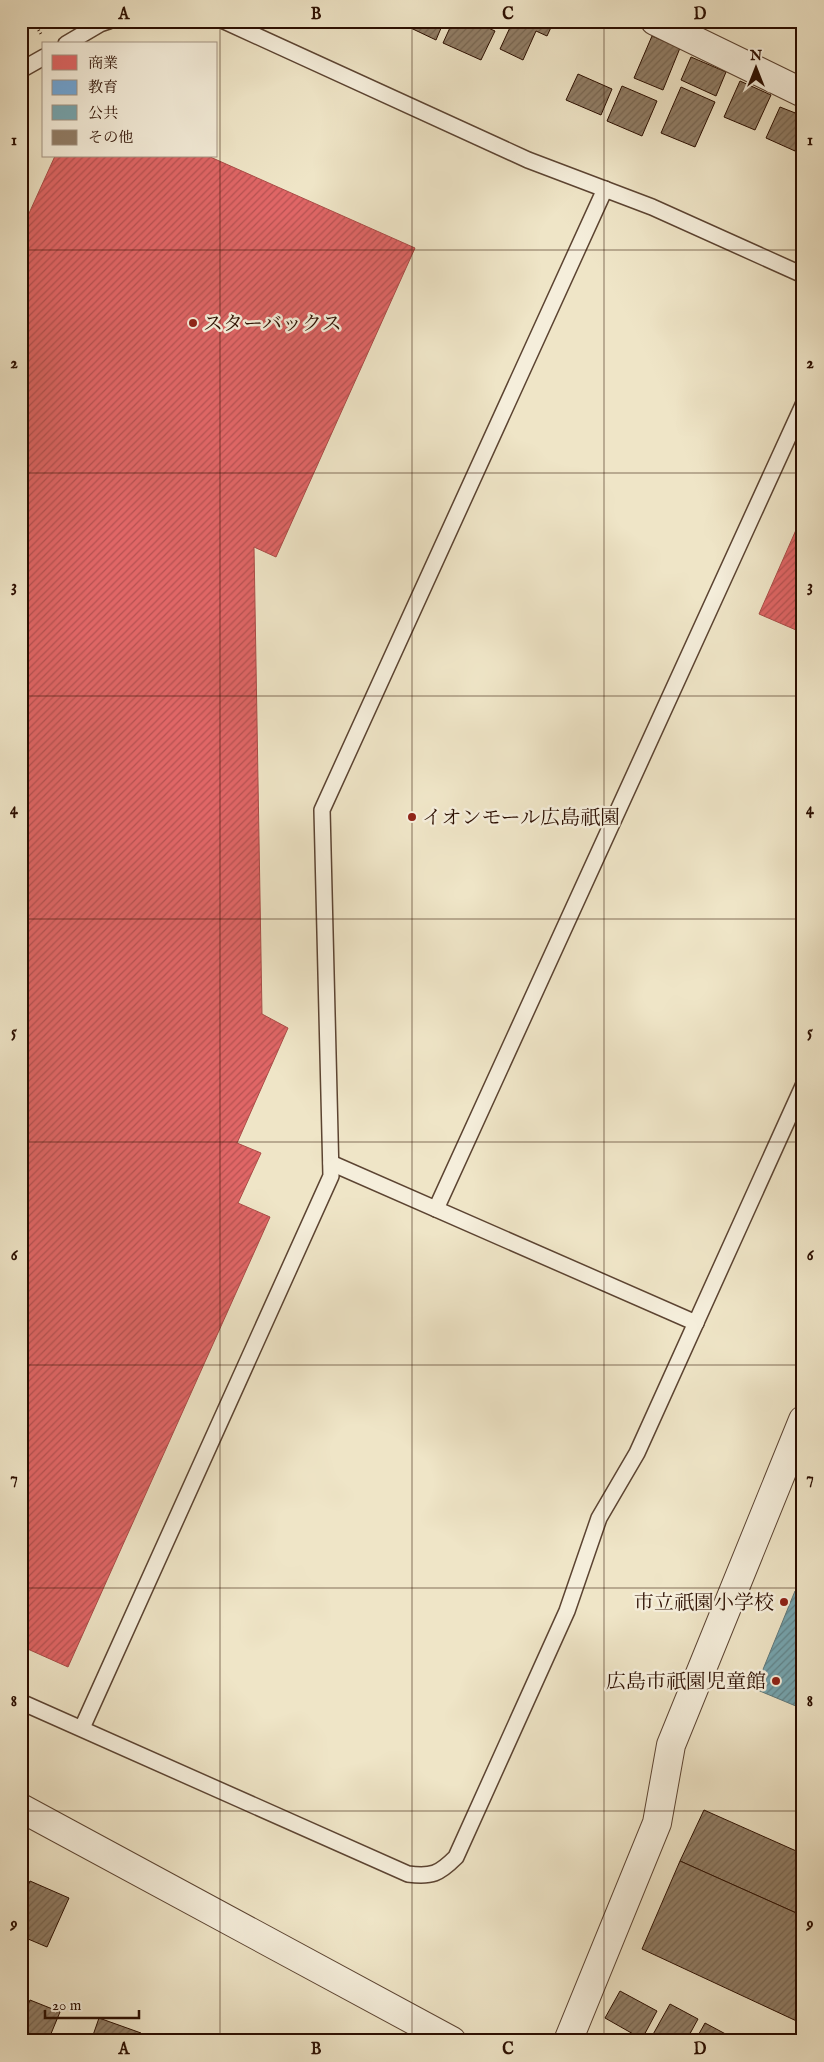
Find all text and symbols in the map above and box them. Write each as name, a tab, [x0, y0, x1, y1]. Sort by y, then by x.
text: A	[118, 5, 131, 25]
text: B	[311, 5, 322, 25]
text: C	[502, 5, 514, 25]
text: D	[694, 5, 707, 25]
legend	[42, 42, 218, 158]
north arrow	[732, 42, 782, 92]
text: N	[749, 47, 762, 65]
text: 商業	[88, 54, 118, 73]
text: 教育	[88, 78, 118, 97]
text: 公共	[88, 104, 118, 123]
text: その他	[88, 128, 133, 147]
text: 1	[11, 131, 17, 151]
text: 1	[807, 131, 813, 151]
place label: スターバックス	[203, 312, 342, 337]
marker: スターバックス	[187, 317, 199, 329]
text: 2	[10, 354, 18, 374]
text: 2	[806, 354, 814, 374]
text: 3	[11, 577, 17, 597]
text: 3	[807, 577, 813, 597]
text: 4	[10, 800, 19, 820]
text: 4	[806, 800, 815, 820]
place label: イオンモール広島祇園	[422, 806, 620, 831]
marker: イオンモール広島祇園	[406, 811, 418, 823]
text: 5	[11, 1023, 17, 1043]
text: 5	[807, 1023, 813, 1043]
text: 6	[11, 1246, 19, 1266]
text: 6	[807, 1246, 815, 1266]
text: 7	[10, 1469, 18, 1489]
text: 7	[806, 1469, 814, 1489]
place label: 市立祇園小学校	[634, 1591, 774, 1616]
marker: 市立祇園小学校	[778, 1596, 790, 1608]
place label: 広島市祇園児童館	[606, 1670, 766, 1695]
marker: 広島市祇園児童館	[770, 1675, 782, 1687]
text: 8	[11, 1692, 17, 1712]
text: 8	[807, 1692, 813, 1712]
text: 9	[10, 1915, 18, 1935]
text: 9	[806, 1915, 814, 1935]
scale bar	[45, 1987, 139, 2019]
text: 20 m	[52, 1996, 82, 2015]
text: A	[118, 2040, 131, 2060]
text: B	[311, 2040, 322, 2060]
text: C	[502, 2040, 514, 2060]
text: D	[694, 2040, 707, 2060]

